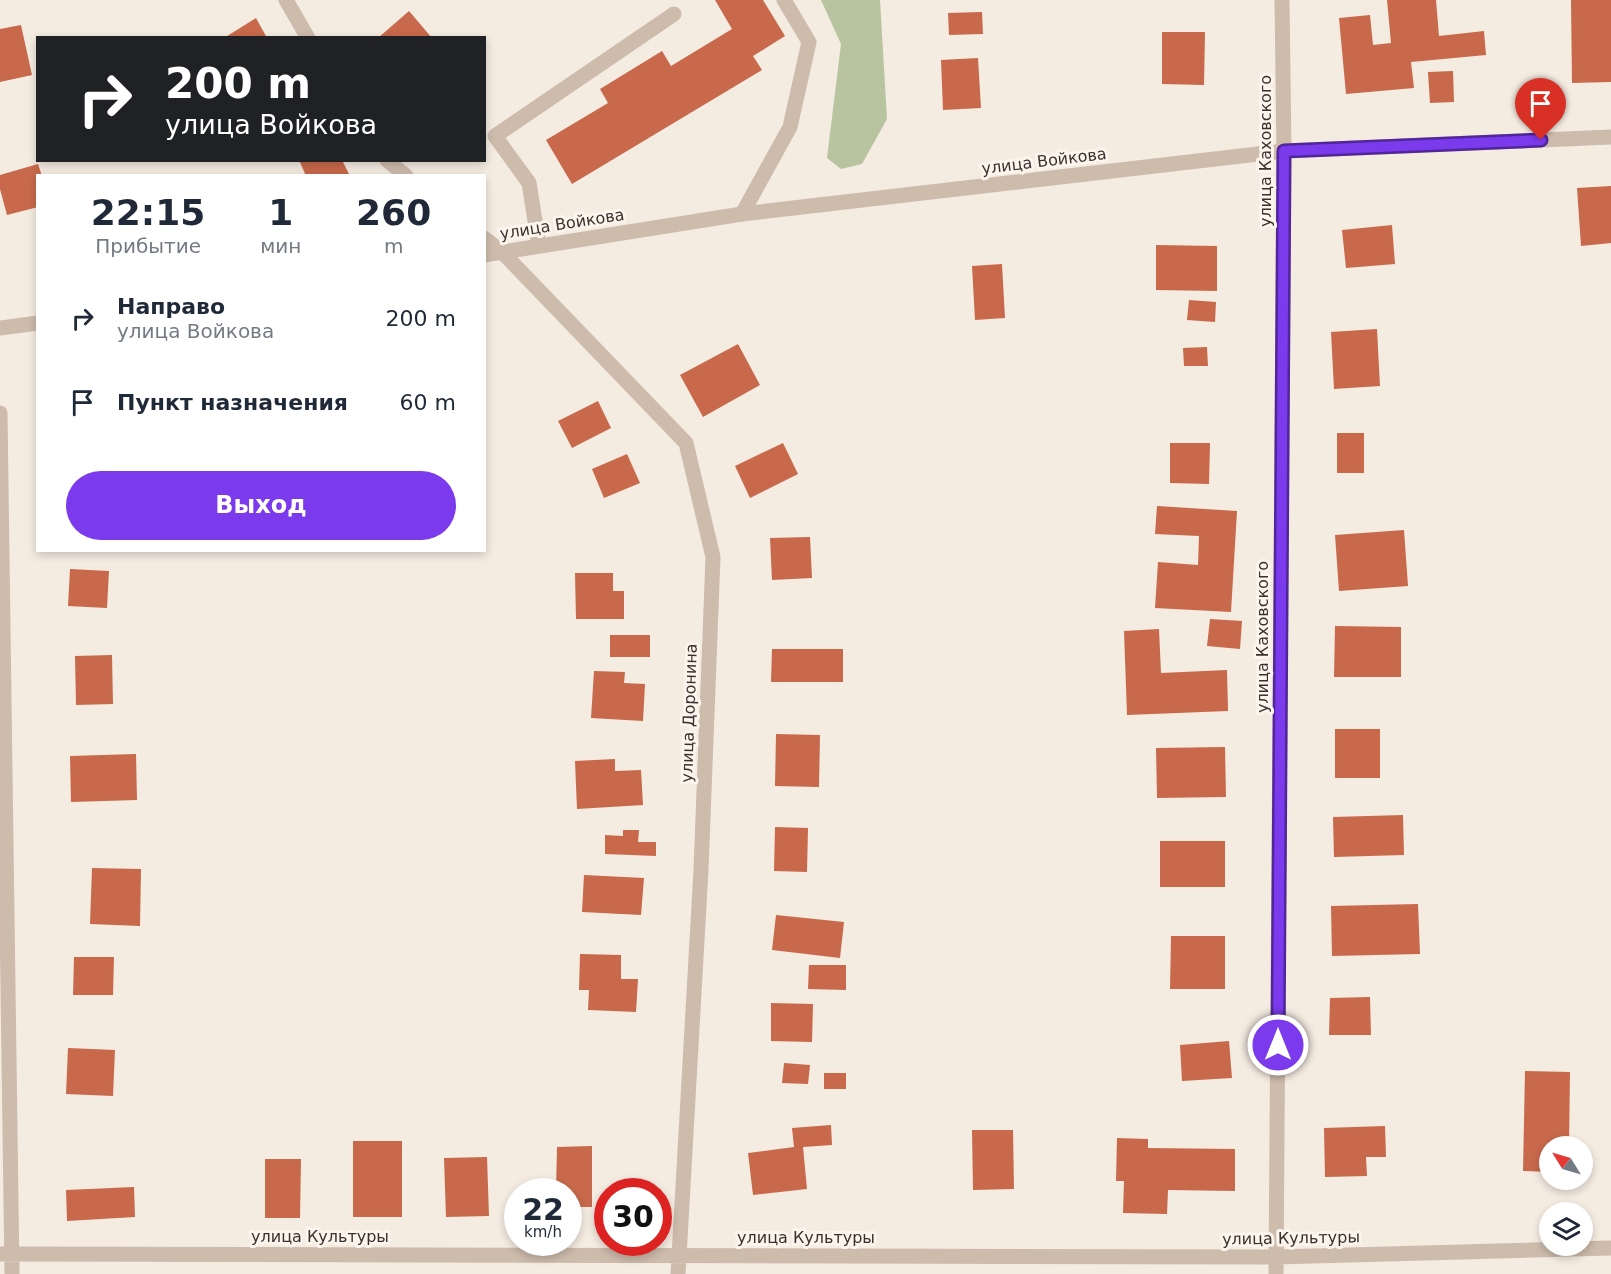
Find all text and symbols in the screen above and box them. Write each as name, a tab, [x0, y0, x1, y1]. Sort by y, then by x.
text: 200 m	[165, 59, 311, 108]
icon: right	[66, 60, 144, 138]
street label: улица Каховского	[1256, 75, 1275, 227]
pin	[1515, 78, 1566, 140]
icon: arrive	[1524, 87, 1557, 120]
text: улица Войкова	[165, 109, 377, 140]
street label: улица Войкова	[980, 144, 1108, 178]
text: 22:15	[91, 192, 205, 233]
text: 1	[268, 192, 293, 233]
text: 260	[356, 192, 431, 233]
street label: улица Войкова	[498, 205, 626, 243]
text: Прибытие	[95, 234, 201, 258]
text: мин	[260, 234, 301, 258]
text: m	[384, 234, 403, 258]
text: Направо	[117, 294, 225, 319]
icon: right	[66, 302, 99, 335]
text: 200 m	[386, 306, 456, 331]
text: улица Войкова	[117, 319, 274, 343]
icon: arrive	[66, 386, 99, 419]
text: Пункт назначения	[117, 390, 348, 415]
text: 60 m	[400, 390, 456, 415]
button: Выход	[66, 471, 456, 540]
street label: улица Каховского	[1253, 561, 1272, 713]
street label: улица Доронина	[677, 643, 701, 783]
position arrow	[1246, 1013, 1310, 1077]
north arrow	[1539, 1136, 1593, 1190]
map controls	[1539, 1136, 1593, 1256]
speed limit sign: 30	[594, 1178, 672, 1256]
text: 22	[522, 1192, 564, 1227]
button: layers	[1539, 1202, 1593, 1256]
text: km/h	[524, 1223, 562, 1241]
street label: улица Культуры	[251, 1227, 389, 1246]
street label: улица Культуры	[1222, 1227, 1360, 1249]
street label: улица Культуры	[737, 1228, 875, 1247]

